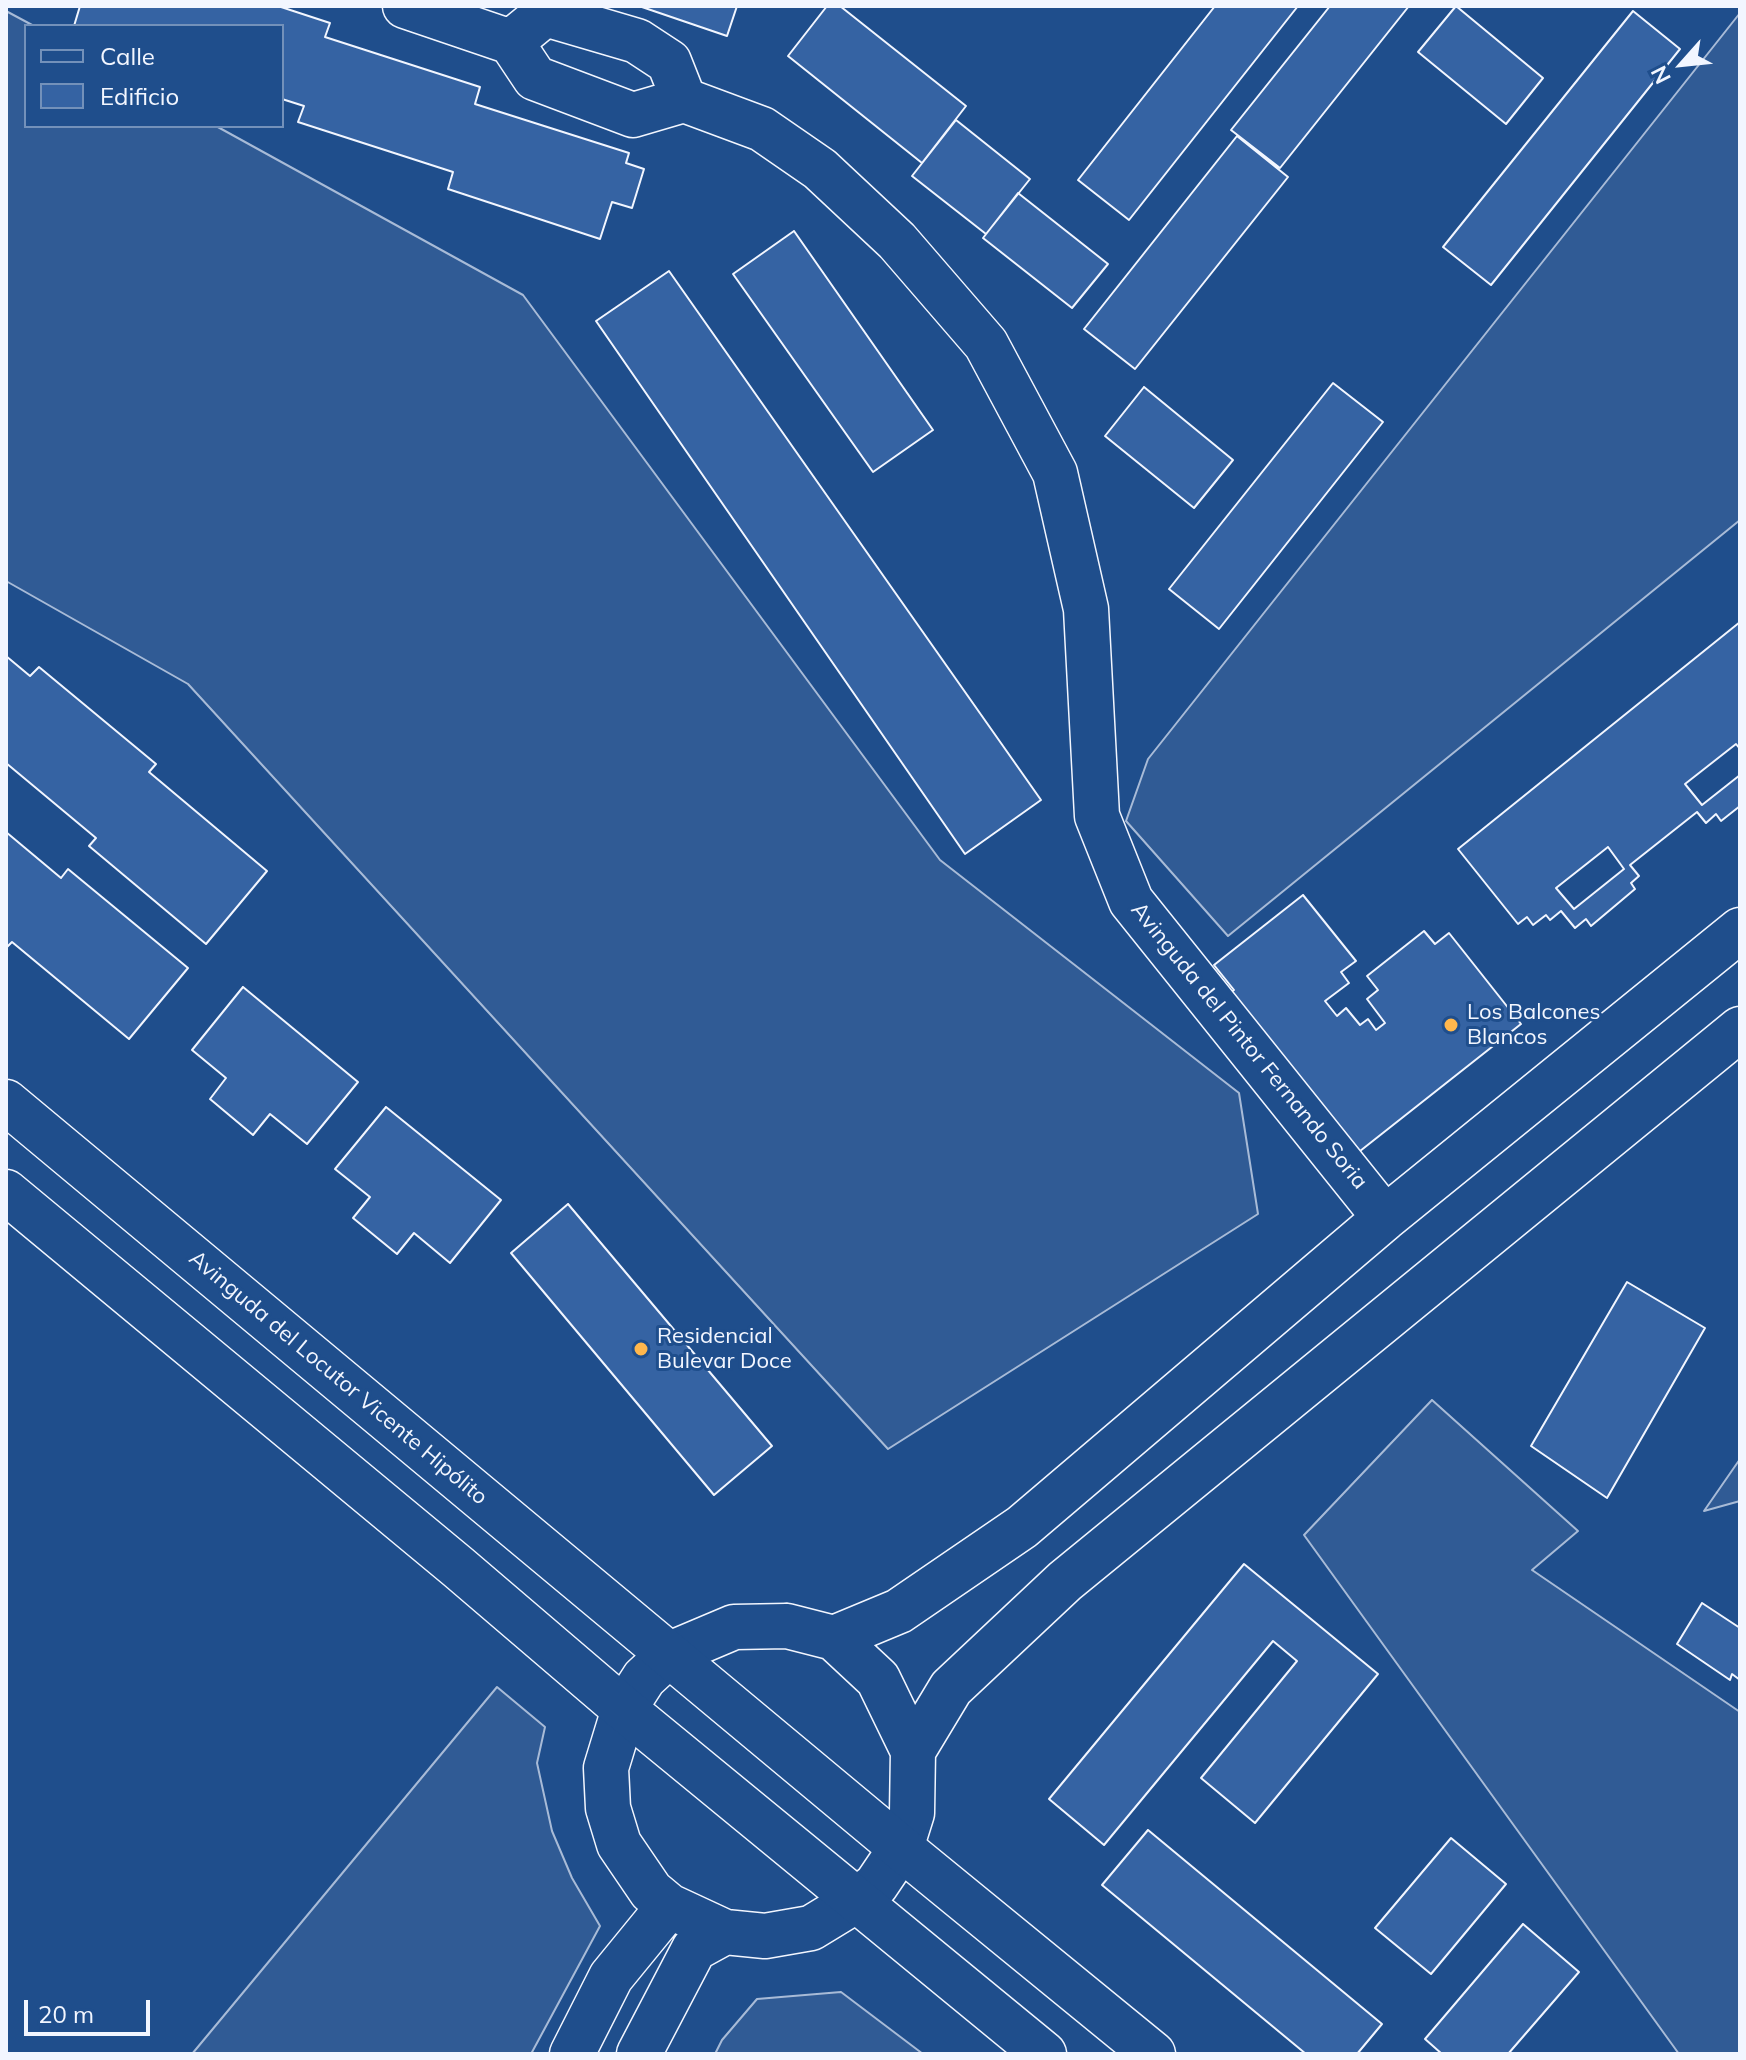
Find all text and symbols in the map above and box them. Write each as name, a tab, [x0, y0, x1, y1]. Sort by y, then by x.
legend	[24, 24, 284, 128]
north arrow	[1642, 24, 1722, 104]
text: Calle	[100, 41, 155, 71]
text: N	[1644, 61, 1677, 89]
text: Edificio	[100, 81, 179, 111]
street label: Avinguda del Pintor Fernando Soria	[1125, 897, 1373, 1195]
place label: Los Balcones Blancos	[1467, 999, 1600, 1050]
marker: Los Balcones Blancos	[1442, 1016, 1460, 1034]
street label: Avinguda del Locutor Vicente Hipólito	[183, 1245, 493, 1511]
place label: Residencial Bulevar Doce	[657, 1323, 792, 1374]
marker: Residencial Bulevar Doce	[632, 1340, 650, 1358]
scale bar	[28, 1984, 154, 2034]
text: 20 m	[38, 1999, 94, 2029]

